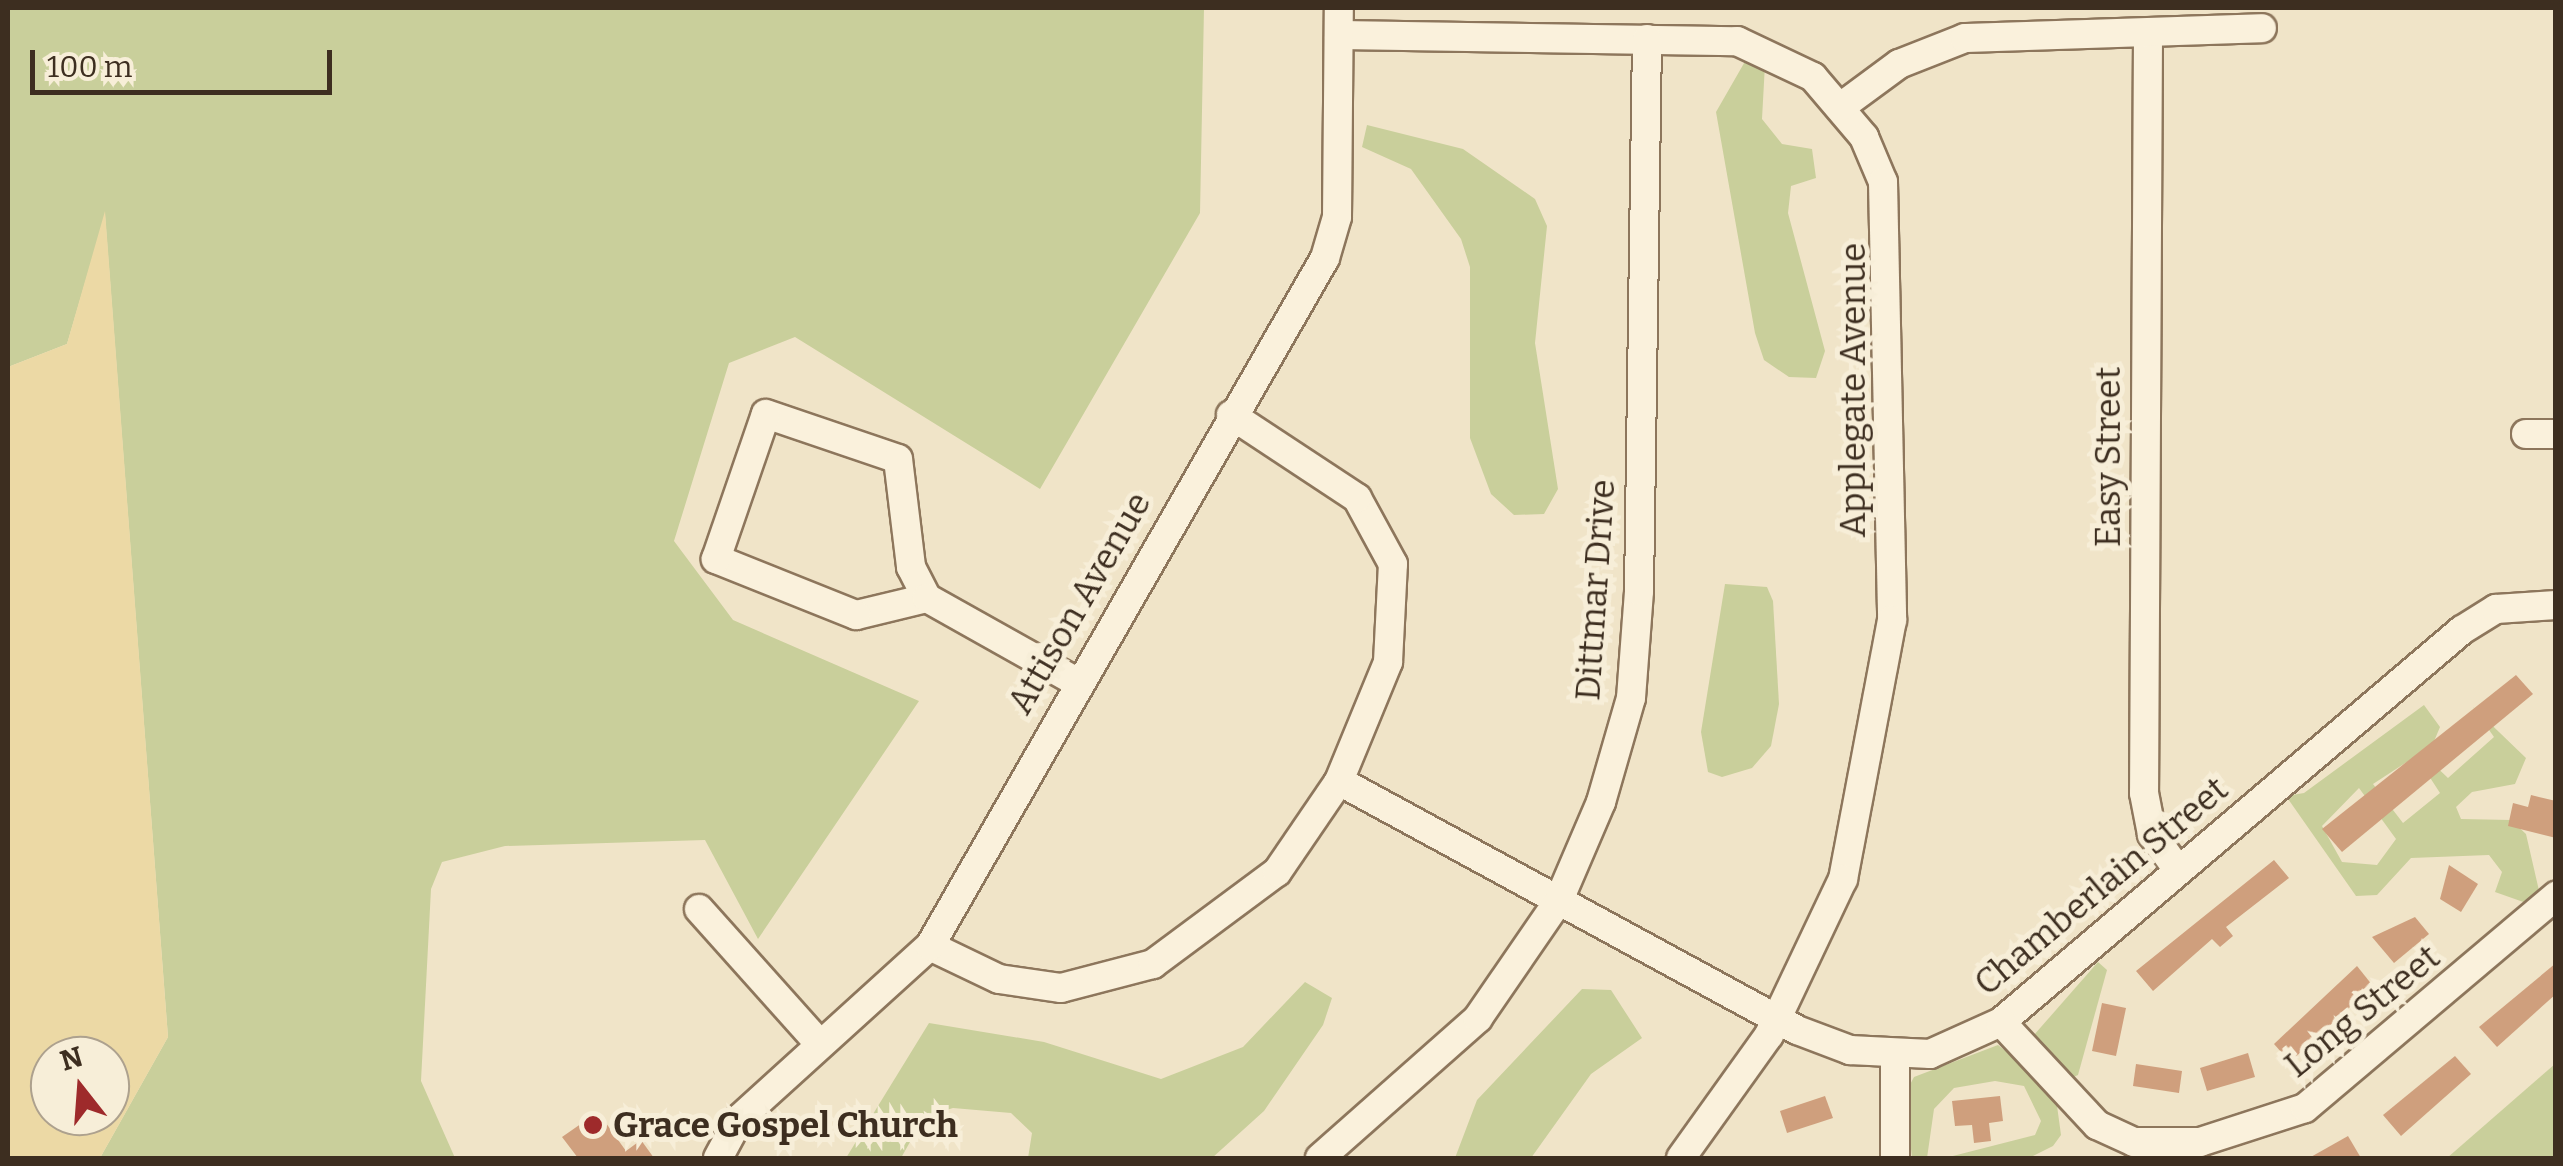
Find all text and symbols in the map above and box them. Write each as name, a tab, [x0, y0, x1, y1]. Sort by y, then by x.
scale bar	[35, 30, 338, 92]
text: 100 m	[47, 49, 132, 85]
street label: Applegate Avenue	[1832, 243, 1874, 537]
street label: Easy Street	[2087, 367, 2129, 547]
street label: Dittmar Drive	[1566, 478, 1624, 702]
street label: Attison Avenue	[999, 485, 1159, 721]
street label: Chamberlain Street	[1966, 768, 2236, 1004]
street label: Long Street	[2276, 936, 2448, 1086]
north arrow	[30, 1036, 130, 1136]
text: N	[57, 1040, 87, 1078]
place label: Grace Gospel Church	[613, 1104, 958, 1146]
marker: Grace Gospel Church	[582, 1114, 604, 1136]

